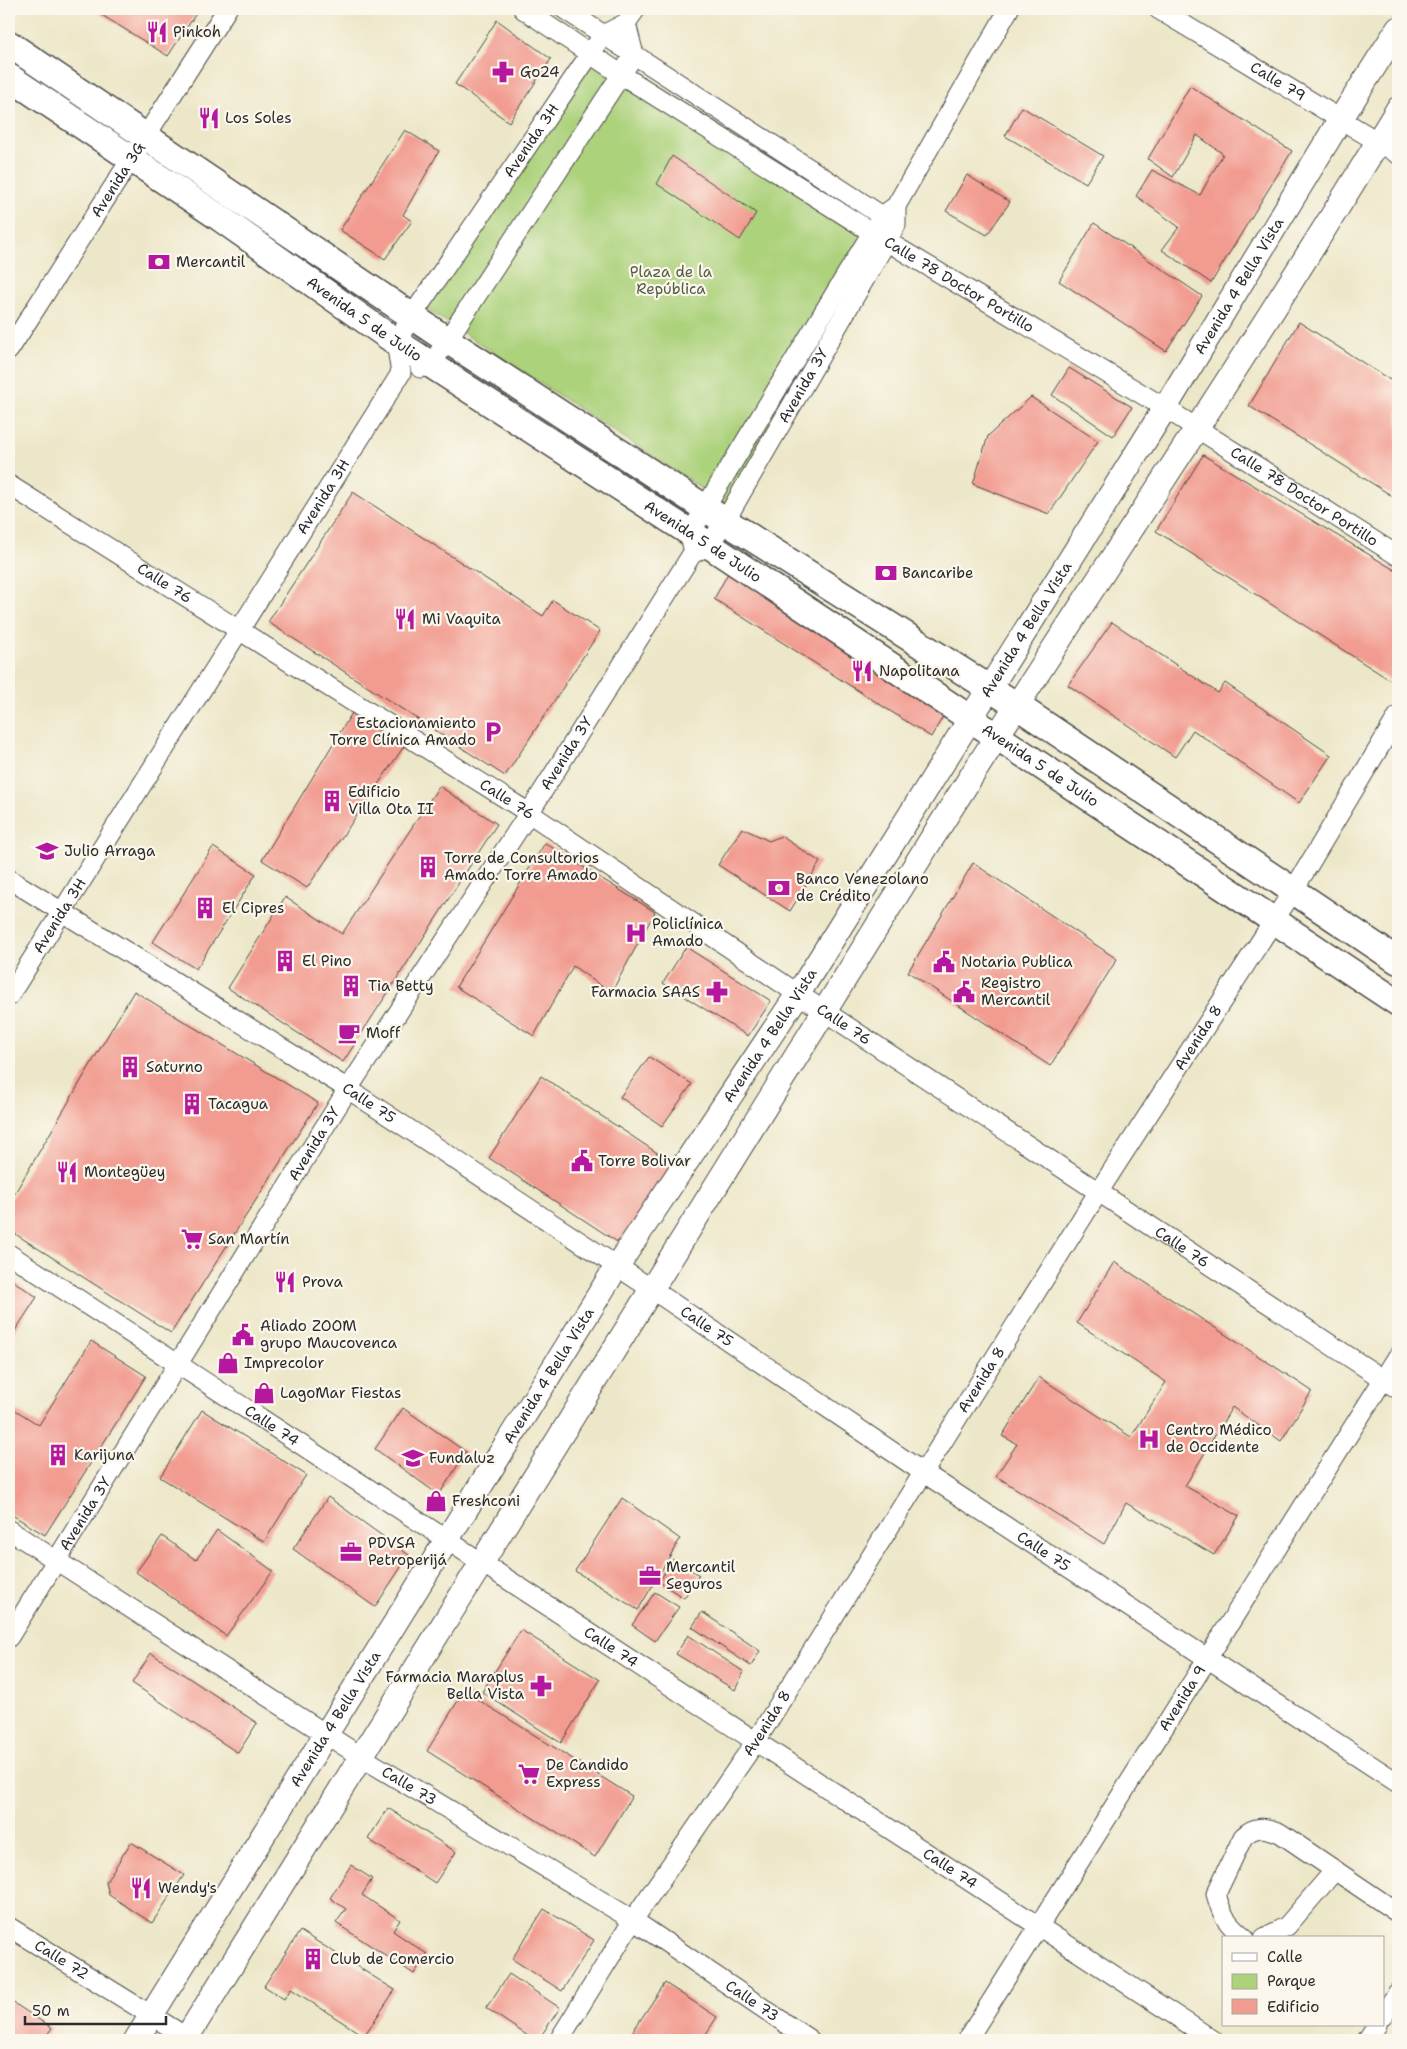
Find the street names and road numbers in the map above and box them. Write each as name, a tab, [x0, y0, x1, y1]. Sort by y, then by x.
street label: Calle 79	[1246, 57, 1309, 106]
street label: Avenida 3H	[499, 100, 563, 182]
street label: Avenida 3G	[86, 138, 149, 221]
street label: Avenida 4 Bella Vista	[1190, 213, 1289, 358]
street label: Calle 78 Doctor Portillo	[880, 232, 1038, 337]
street label: Avenida 5 de Julio	[303, 272, 426, 366]
street label: Avenida 3Y	[774, 344, 833, 427]
street label: Calle 78 Doctor Portillo	[1226, 442, 1382, 551]
street label: Avenida 3H	[292, 455, 354, 538]
street label: Avenida 5 de Julio	[640, 496, 765, 587]
street label: Avenida 4 Bella Vista	[976, 557, 1077, 701]
street label: Calle 76	[133, 558, 196, 608]
street label: Avenida 3Y	[536, 713, 597, 794]
street label: Avenida 5 de Julio	[978, 719, 1103, 811]
street label: Calle 76	[476, 774, 538, 824]
street label: Avenida 3H	[28, 874, 91, 957]
street label: Avenida 4 Bella Vista	[719, 964, 822, 1106]
street label: Calle 76	[813, 999, 875, 1049]
street label: Avenida 8	[1170, 1001, 1227, 1074]
street label: Calle 75	[339, 1078, 400, 1128]
street label: Avenida 3Y	[284, 1103, 345, 1185]
street label: Calle 76	[1151, 1222, 1213, 1272]
street label: Calle 75	[676, 1301, 737, 1351]
street label: Avenida 4 Bella Vista	[499, 1303, 599, 1448]
street label: Avenida 8	[953, 1343, 1010, 1417]
street label: Calle 74	[241, 1401, 303, 1451]
street label: Avenida 3Y	[55, 1473, 116, 1554]
street label: Calle 75	[1013, 1526, 1074, 1576]
street label: Calle 74	[580, 1622, 642, 1672]
street label: Avenida 4 Bella Vista	[286, 1646, 386, 1791]
street label: Avenida 9	[1154, 1661, 1211, 1735]
street label: Avenida 8	[738, 1686, 795, 1760]
street label: Calle 73	[378, 1762, 440, 1810]
street label: Calle 74	[919, 1843, 981, 1894]
street label: Calle 72	[31, 1935, 93, 1984]
street label: Calle 73	[721, 1976, 783, 2026]

